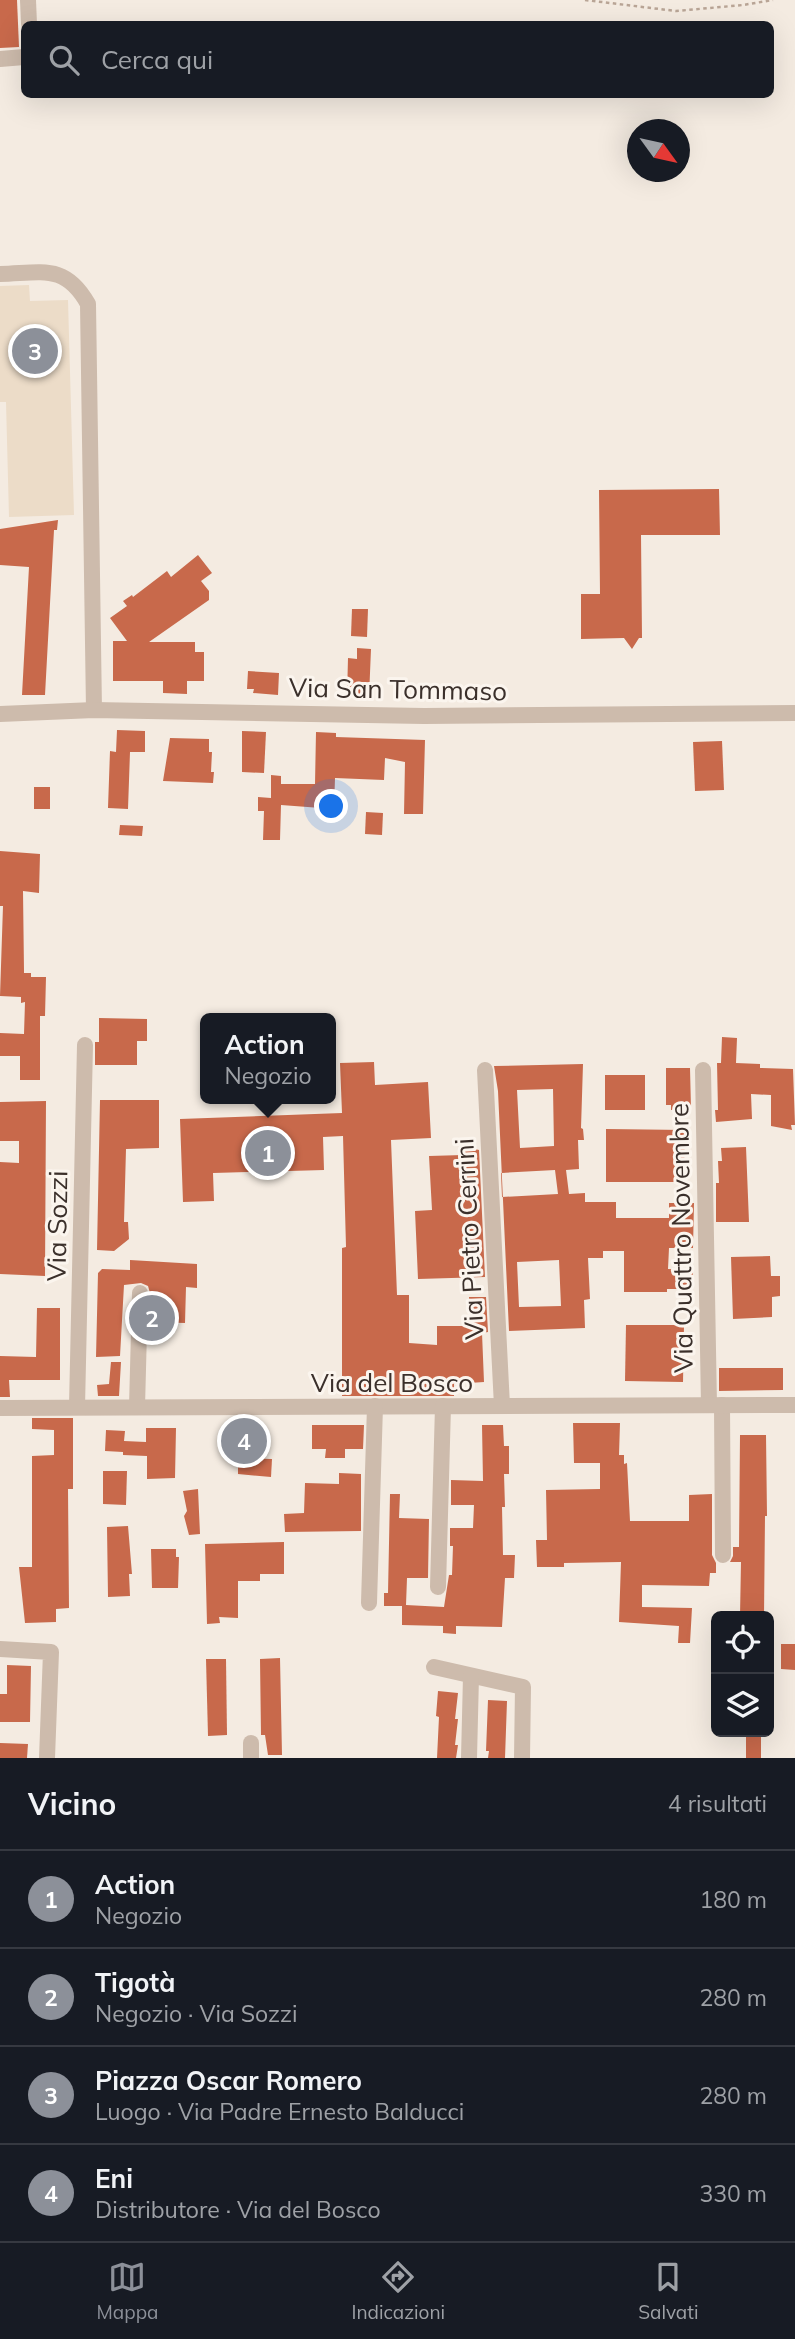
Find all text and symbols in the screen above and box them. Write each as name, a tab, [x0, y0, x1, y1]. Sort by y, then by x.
search box	[21, 21, 774, 98]
icon: search	[45, 41, 83, 79]
text: Cerca qui	[101, 43, 213, 76]
north arrow	[627, 119, 690, 182]
pin: 3	[12, 325, 58, 377]
street label: Via San Tommaso	[289, 671, 507, 707]
your location	[314, 789, 348, 823]
popup	[200, 1013, 336, 1104]
text: Action	[224, 1028, 305, 1061]
text: Negozio	[224, 1061, 312, 1090]
street label: Via Quattro Novembre	[662, 1103, 700, 1373]
pin: 1	[245, 1127, 291, 1179]
street label: Via Pietro Cerrini	[447, 1138, 491, 1340]
street label: Via Sozzi	[40, 1170, 74, 1282]
pin: 2	[129, 1292, 175, 1344]
street label: Via del Bosco	[311, 1366, 473, 1399]
pin: 4	[221, 1415, 267, 1467]
map controls	[711, 1611, 774, 1737]
button: locate	[711, 1611, 774, 1674]
button: layers	[711, 1674, 774, 1737]
text: Vicino	[28, 1785, 116, 1823]
text: 4 risultati	[668, 1789, 767, 1818]
text: Action	[95, 1868, 175, 1901]
text: 1	[44, 1885, 58, 1914]
text: 180 m	[699, 1885, 767, 1914]
text: Negozio	[95, 1901, 182, 1930]
text: Tigotà	[95, 1966, 175, 1999]
text: 2	[44, 1983, 58, 2012]
text: 280 m	[699, 1983, 767, 2012]
text: Negozio · Via Sozzi	[95, 1999, 297, 2028]
text: Piazza Oscar Romero	[95, 2064, 362, 2097]
text: 3	[44, 2081, 58, 2110]
text: 280 m	[699, 2081, 767, 2110]
text: Luogo · Via Padre Ernesto Balducci	[95, 2097, 464, 2126]
text: Eni	[95, 2162, 133, 2195]
text: 4	[44, 2179, 58, 2208]
text: 330 m	[699, 2179, 767, 2208]
text: Distributore · Via del Bosco	[95, 2195, 381, 2224]
tab: Mappa	[97, 2258, 158, 2324]
tab: Indicazioni	[352, 2258, 445, 2324]
tab: Salvati	[638, 2258, 698, 2324]

